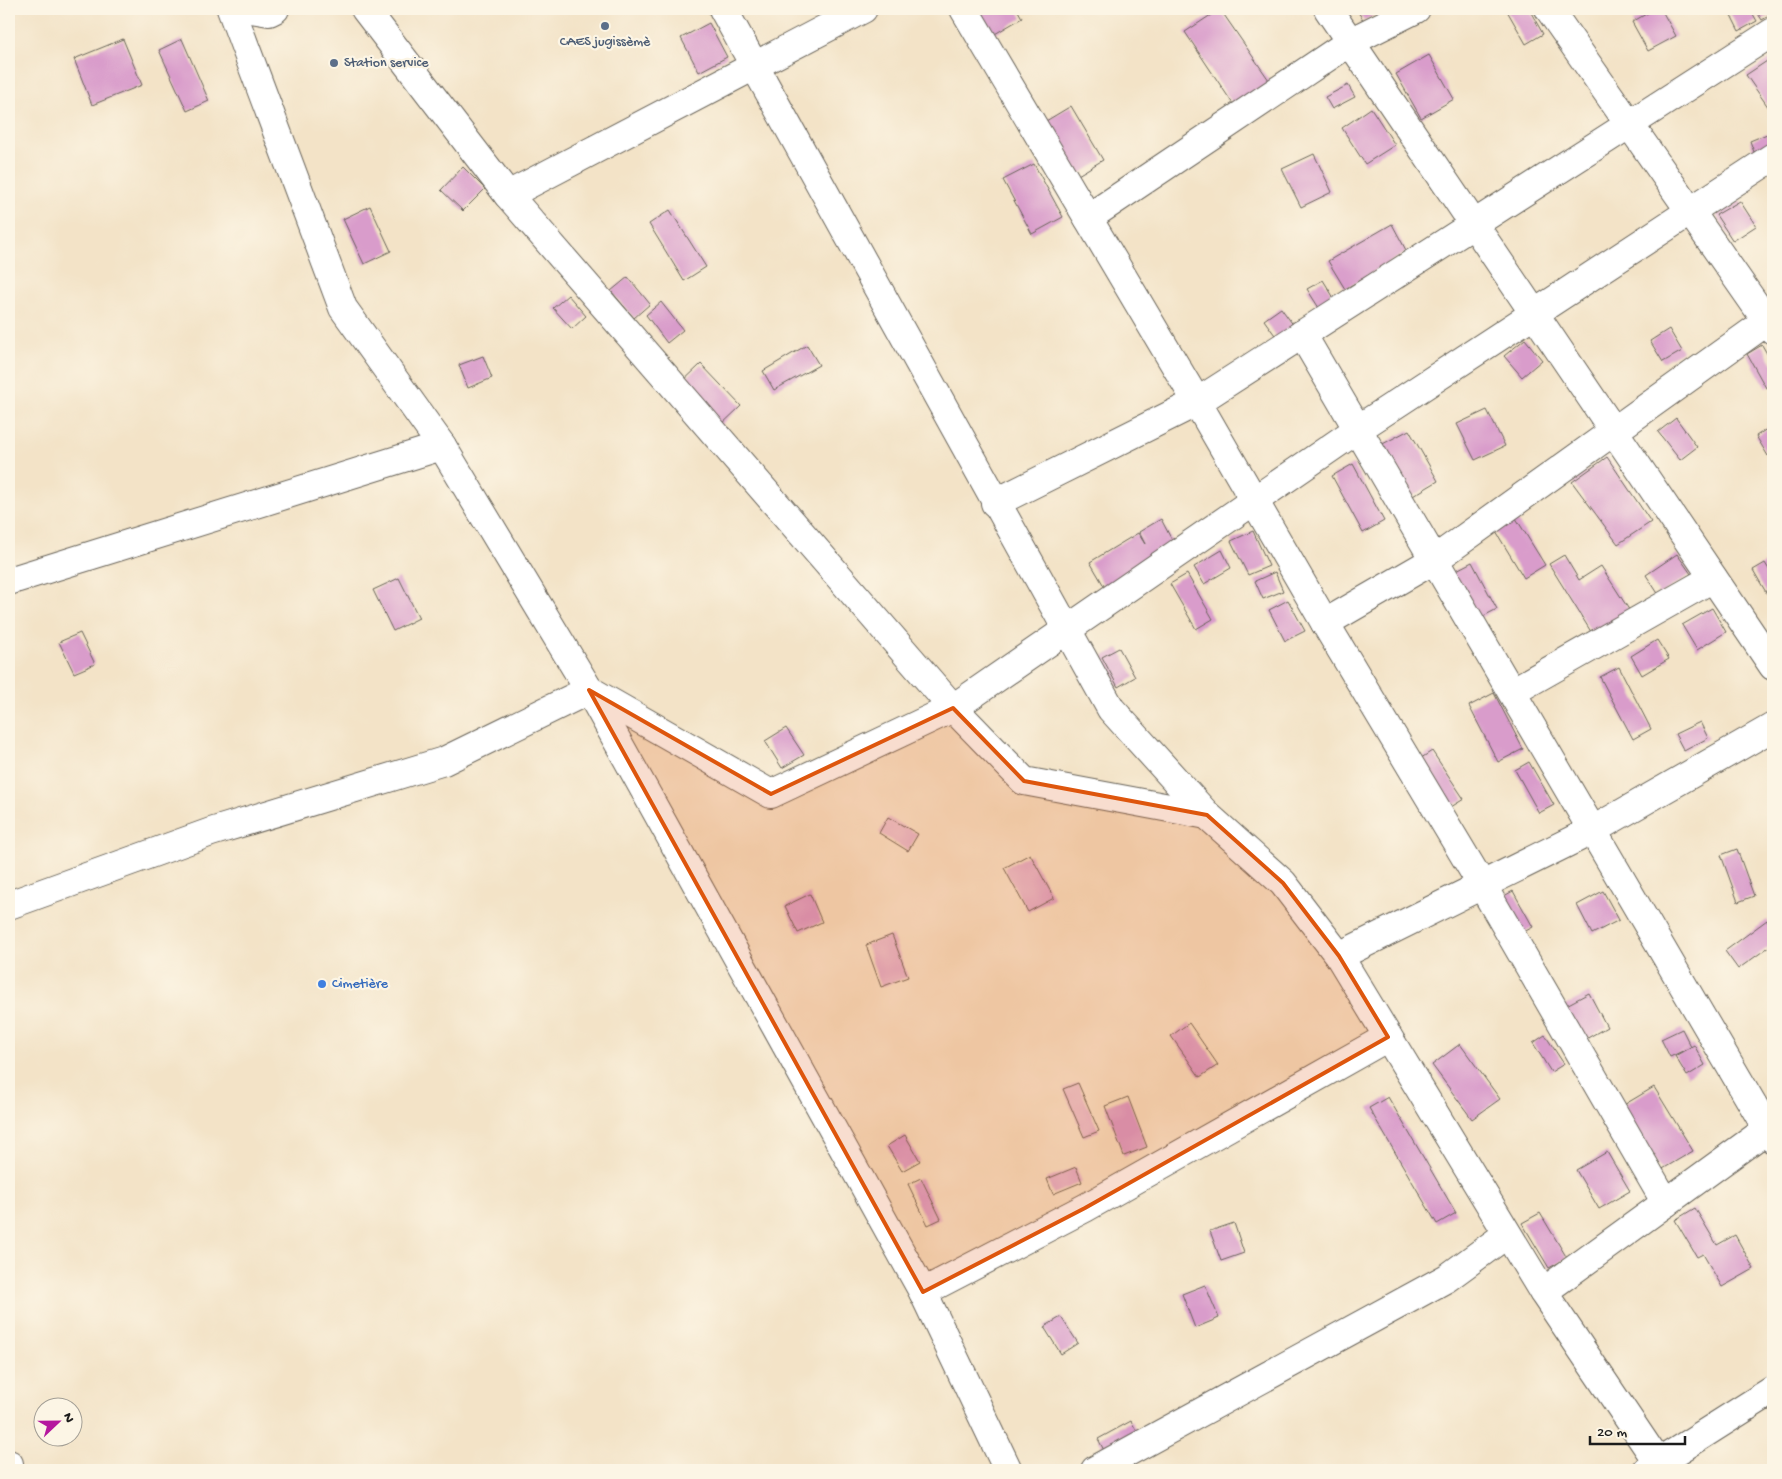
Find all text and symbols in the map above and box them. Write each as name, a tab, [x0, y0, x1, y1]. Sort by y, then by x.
marker: CAES jugissèmè	[599, 20, 611, 32]
place label: CAES jugissèmè	[560, 34, 651, 51]
place label: Station service	[344, 55, 429, 72]
marker: Station service	[328, 57, 340, 69]
place label: Cimetière	[332, 976, 389, 993]
marker: Cimetière	[316, 978, 328, 990]
north arrow	[32, 1396, 82, 1446]
text: N	[58, 1411, 77, 1425]
scale bar	[1590, 1414, 1684, 1446]
text: 20 m	[1597, 1424, 1627, 1442]

